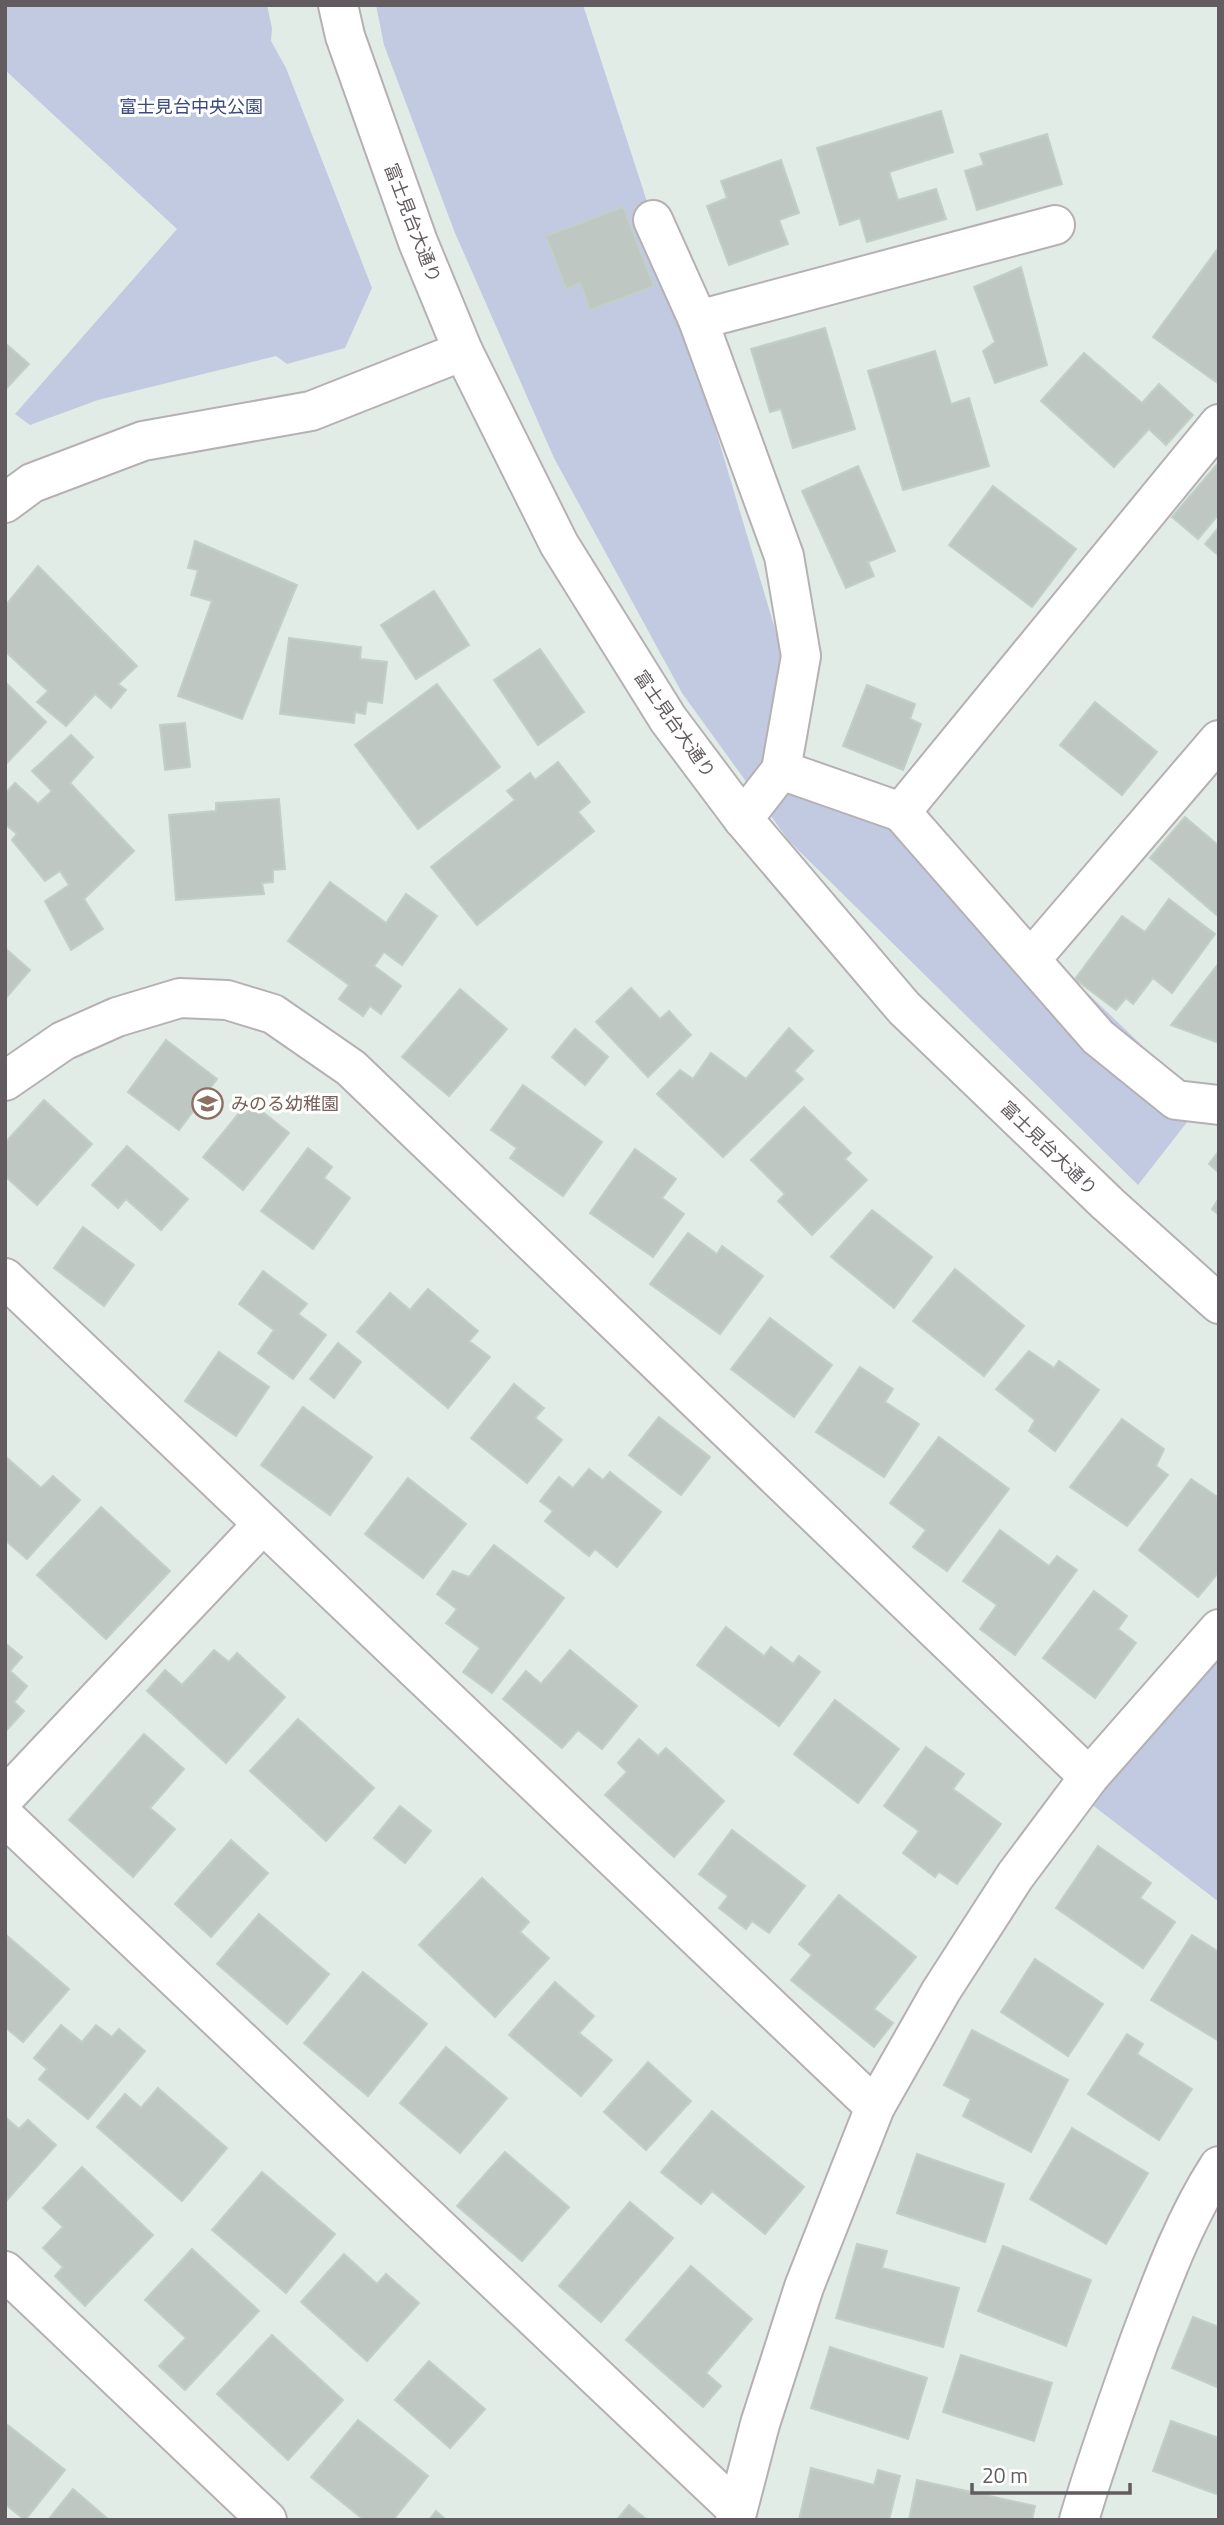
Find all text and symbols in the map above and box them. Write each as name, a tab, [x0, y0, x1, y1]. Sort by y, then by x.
park label: 富士見台中央公園	[119, 93, 263, 120]
street label: 富士見台大通り	[378, 159, 448, 287]
street label: 富士見台大通り	[628, 665, 722, 783]
school or university icon: みのる幼稚園	[191, 1086, 225, 1120]
place label: みのる幼稚園	[231, 1090, 339, 1117]
street label: 富士見台大通り	[994, 1095, 1104, 1201]
scale bar	[972, 2452, 1130, 2496]
text: 20 m	[982, 2459, 1028, 2491]

